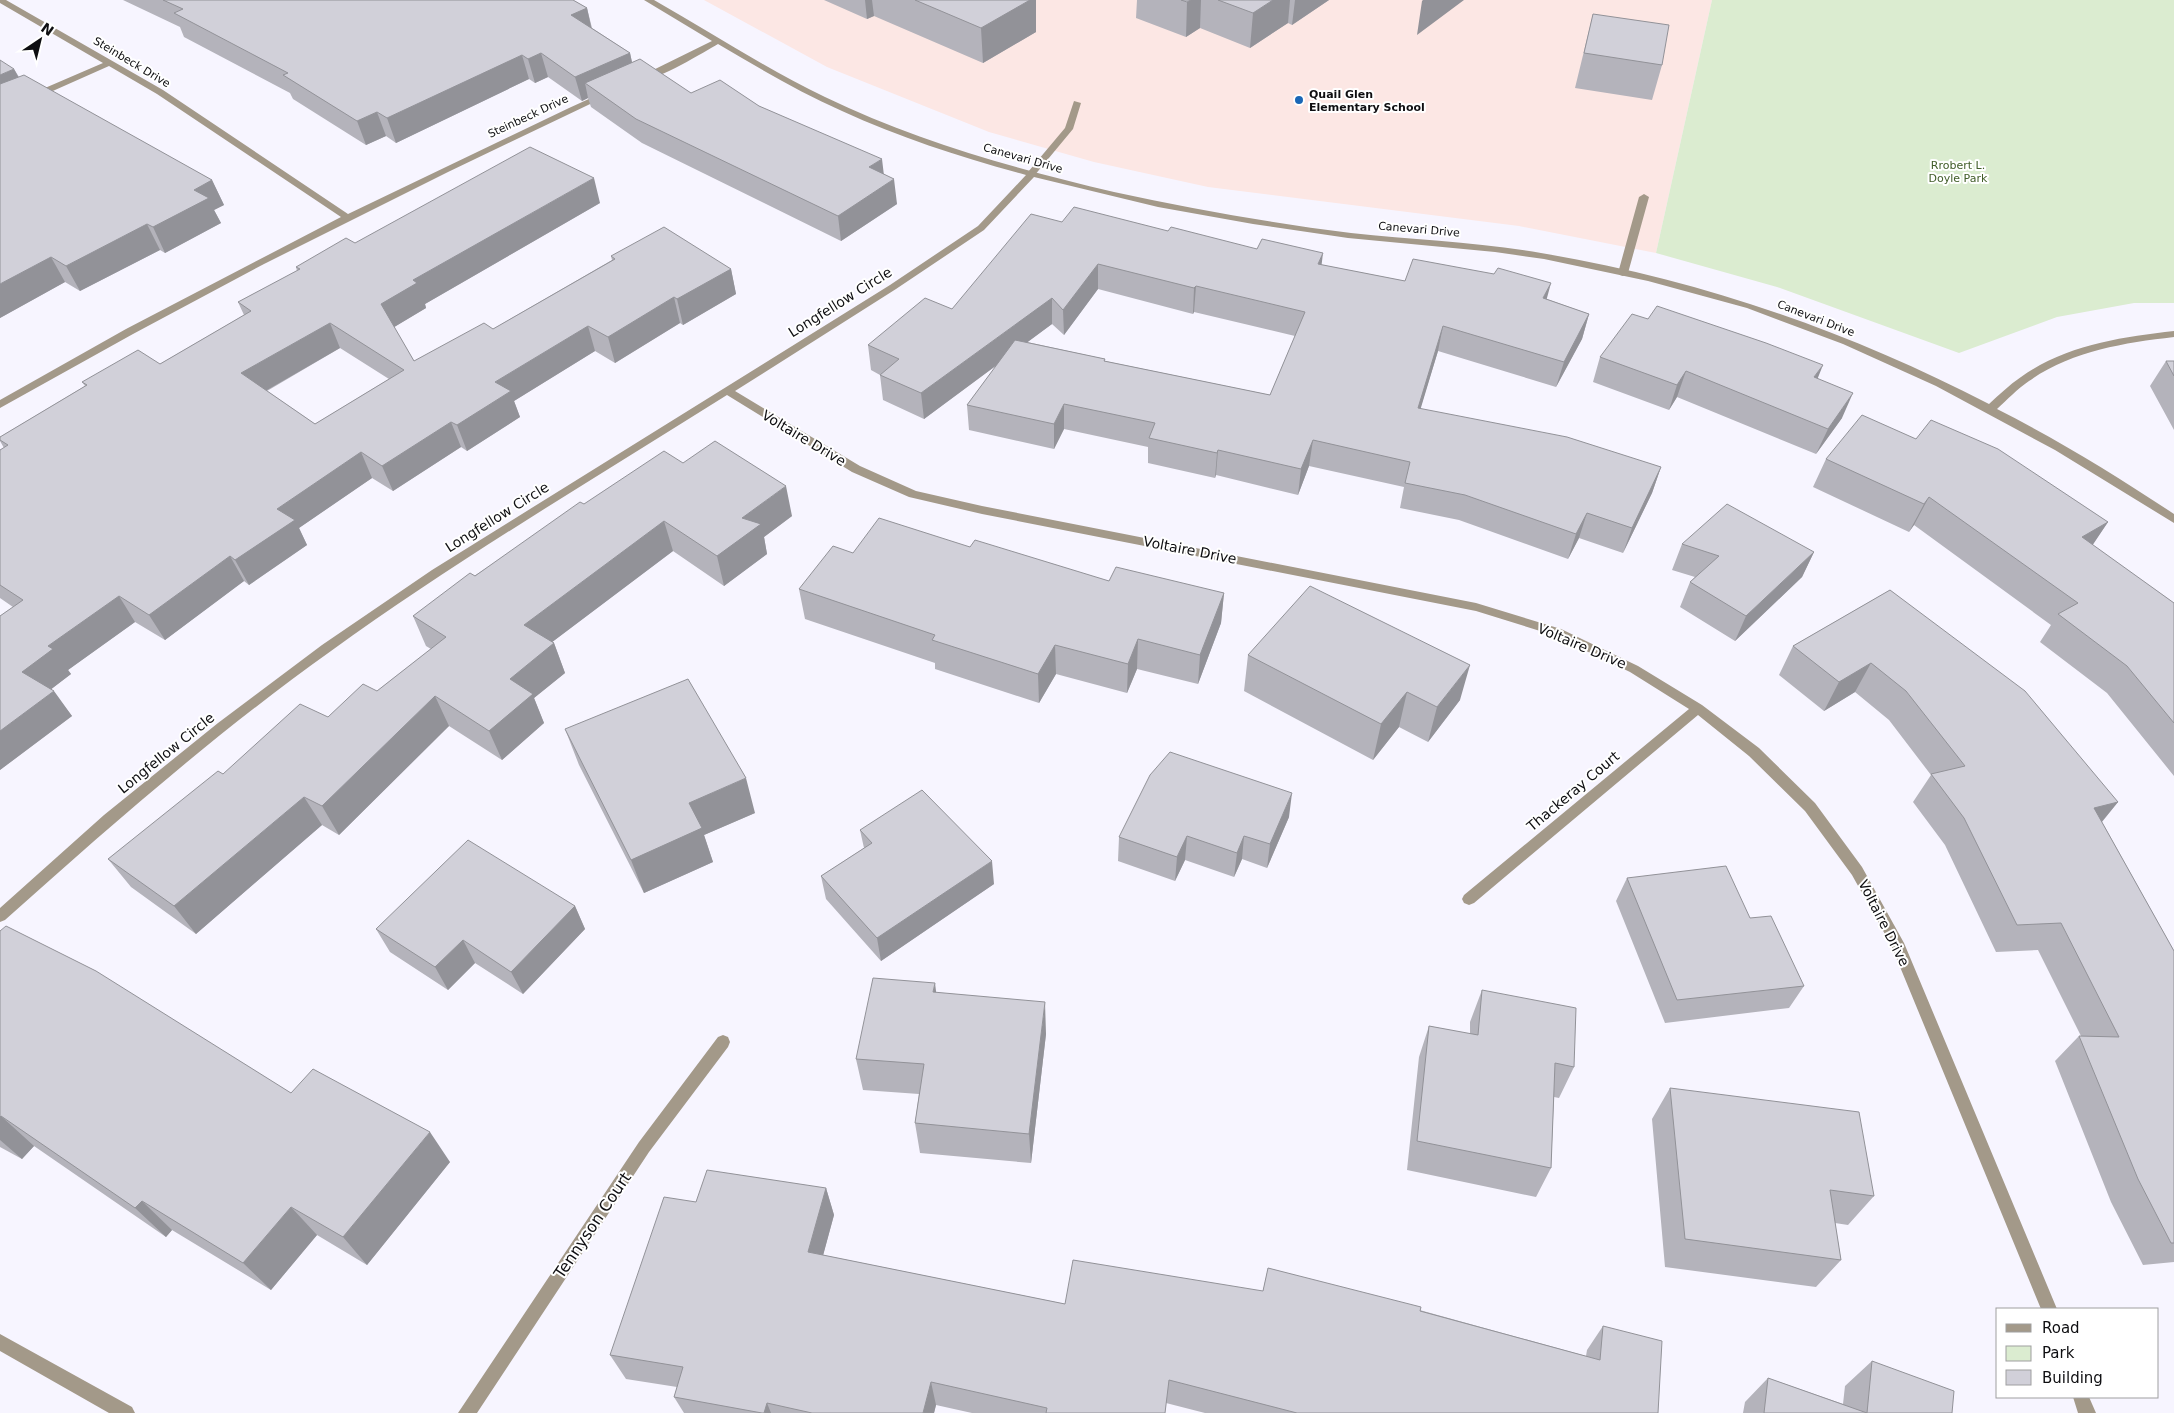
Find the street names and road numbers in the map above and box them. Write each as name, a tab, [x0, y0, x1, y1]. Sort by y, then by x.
street label: Steinbeck Drive	[91, 34, 173, 91]
street label: Steinbeck Drive	[486, 92, 571, 141]
street label: Canevari Drive	[982, 141, 1064, 176]
street label: Canevari Drive	[1378, 219, 1461, 240]
street label: Longfellow Circle	[785, 264, 895, 340]
street label: Canevari Drive	[1775, 298, 1857, 339]
street label: Voltaire Drive	[759, 407, 849, 469]
street label: Longfellow Circle	[442, 479, 552, 555]
street label: Voltaire Drive	[1142, 533, 1238, 567]
street label: Voltaire Drive	[1535, 620, 1629, 672]
street label: Longfellow Circle	[115, 709, 217, 797]
street label: Thackeray Court	[1523, 747, 1623, 835]
street label: Voltaire Drive	[1855, 877, 1913, 969]
street label: Tennyson Court	[549, 1169, 635, 1283]

